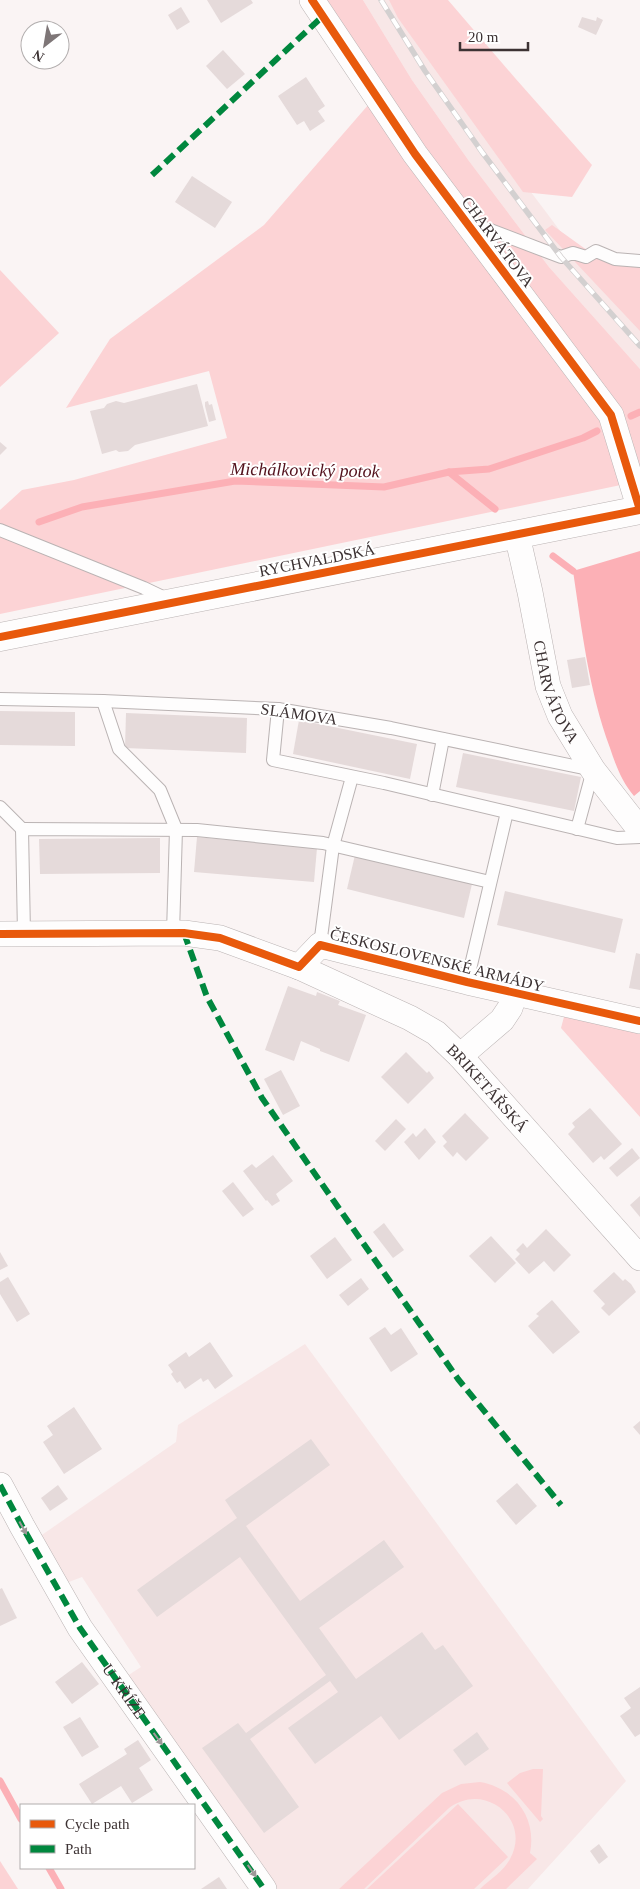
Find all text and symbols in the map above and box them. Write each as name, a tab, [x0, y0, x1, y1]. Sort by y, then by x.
north arrow	[20, 20, 70, 70]
scale bar	[460, 20, 528, 52]
text: 20 m	[468, 29, 499, 45]
text: N	[30, 47, 47, 65]
street label: CHARVÁTOVA	[459, 193, 538, 291]
water label: Michálkovický potok	[229, 459, 381, 481]
street label: RYCHVALDSKÁ	[257, 539, 377, 580]
street label: CHARVÁTOVA	[531, 639, 583, 746]
street label: SLÁMOVA	[260, 699, 339, 728]
street label: ČESKOSLOVENSKÉ ARMÁDY	[328, 924, 546, 995]
street label: BRIKETÁŘSKÁ	[444, 1040, 533, 1135]
one-way arrow	[19, 1521, 27, 1536]
street label: U KŘÍŽE	[99, 1661, 149, 1722]
one-way arrow	[153, 1732, 163, 1746]
legend	[20, 1804, 195, 1869]
text: Cycle path	[65, 1816, 130, 1832]
text: Path	[65, 1841, 92, 1857]
one-way arrow	[247, 1864, 257, 1878]

